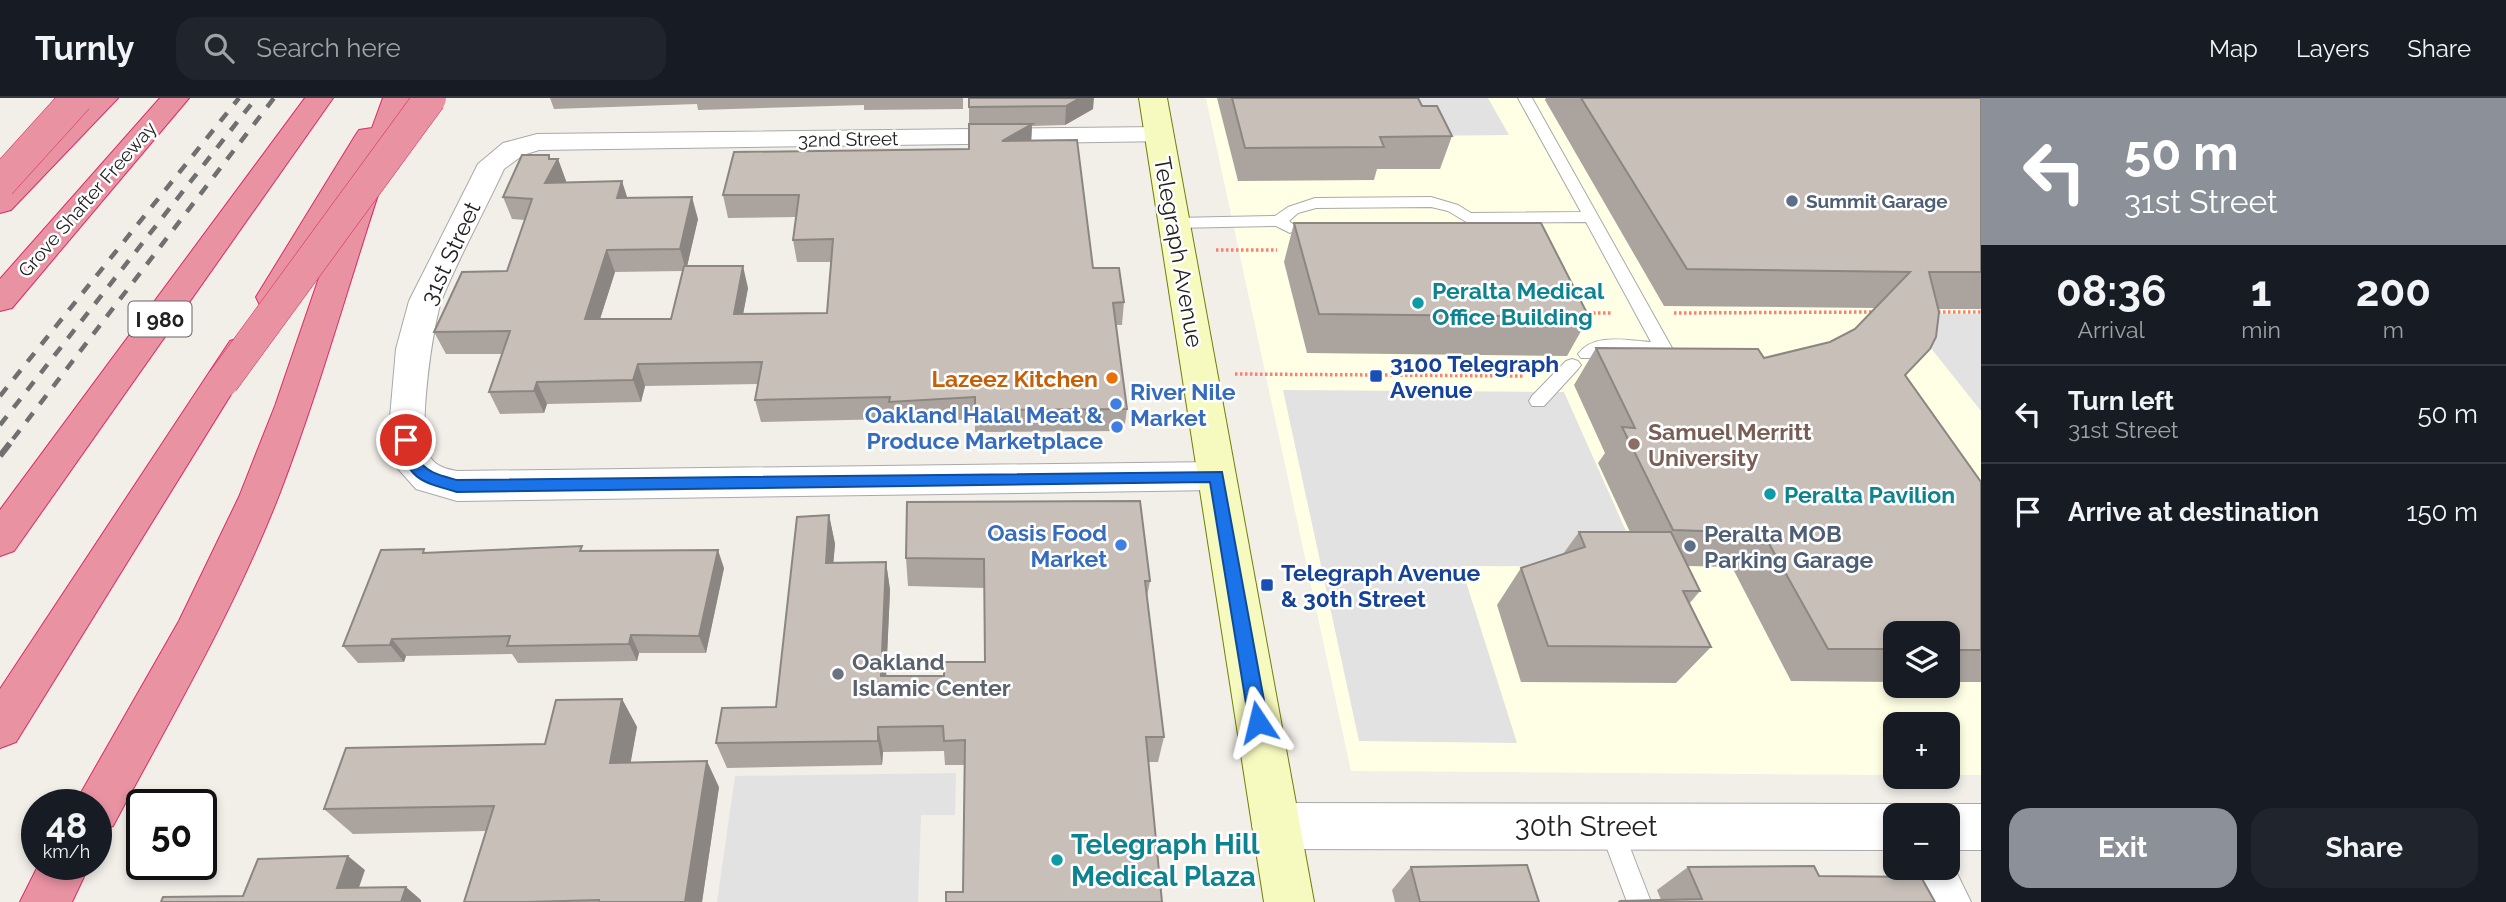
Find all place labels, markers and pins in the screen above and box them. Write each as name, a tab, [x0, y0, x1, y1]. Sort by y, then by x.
place label: Summit Garage	[1806, 190, 1948, 212]
marker: Summit Garage	[1784, 193, 1800, 209]
place label: Peralta Medical Office Building	[1432, 277, 1605, 330]
marker: Peralta Medical Office Building	[1410, 295, 1426, 311]
place label: 3100 Telegraph Avenue	[1390, 350, 1559, 403]
place label: Lazeez Kitchen	[931, 365, 1098, 392]
marker: 3100 Telegraph Avenue	[1368, 368, 1384, 384]
marker: Lazeez Kitchen	[1104, 370, 1120, 386]
place label: River Nile Market	[1130, 378, 1236, 431]
marker: River Nile Market	[1108, 396, 1124, 412]
place label: Oakland Halal Meat & Produce Marketplace	[865, 401, 1104, 454]
pin	[376, 410, 436, 470]
place label: Samuel Merritt University	[1648, 418, 1812, 471]
marker: Oakland Halal Meat & Produce Marketplace	[1109, 419, 1125, 435]
marker: Samuel Merritt University	[1626, 436, 1642, 452]
place label: Peralta Pavilion	[1784, 481, 1955, 508]
marker: Peralta Pavilion	[1762, 486, 1778, 502]
place label: Oasis Food Market	[987, 519, 1107, 572]
place label: Peralta MOB Parking Garage	[1704, 520, 1873, 573]
marker: Oasis Food Market	[1113, 537, 1129, 553]
marker: Peralta MOB Parking Garage	[1682, 538, 1698, 554]
place label: Telegraph Avenue & 30th Street	[1281, 559, 1481, 612]
marker: Telegraph Avenue & 30th Street	[1259, 577, 1275, 593]
place label: Oakland Islamic Center	[852, 648, 1011, 701]
marker: Oakland Islamic Center	[830, 666, 846, 682]
place label: Telegraph Hill Medical Plaza	[1071, 828, 1260, 893]
marker: Telegraph Hill Medical Plaza	[1049, 852, 1065, 868]

